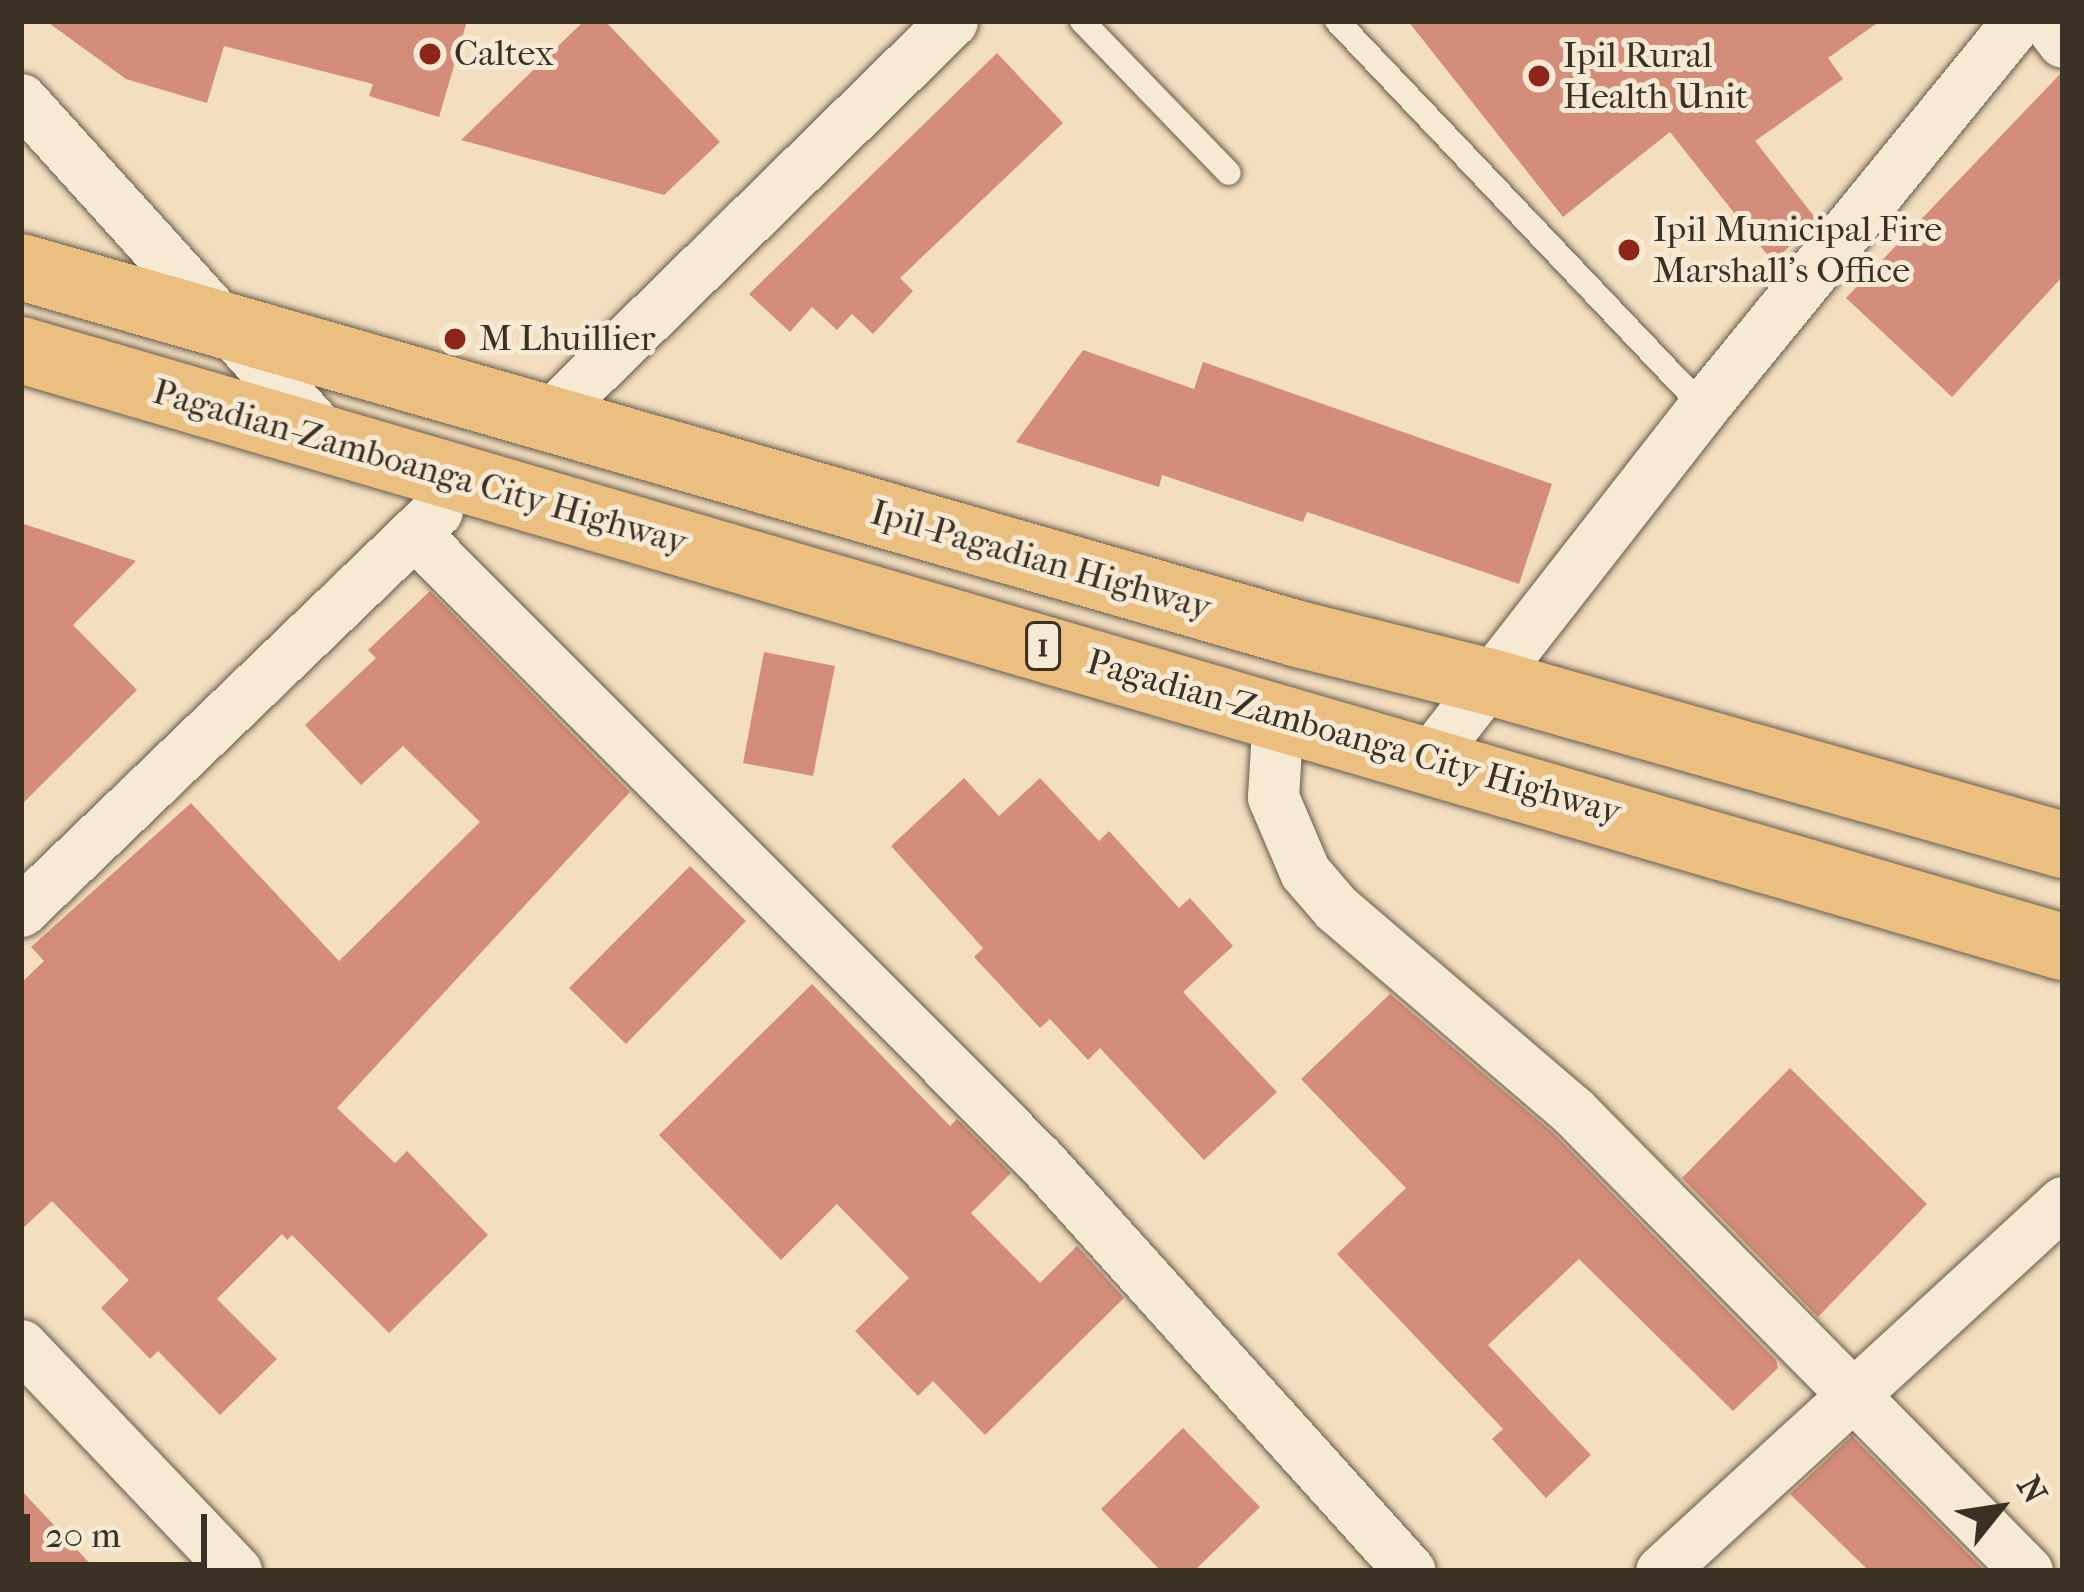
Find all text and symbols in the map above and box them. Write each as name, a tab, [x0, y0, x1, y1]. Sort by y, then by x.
place label: Caltex	[454, 32, 554, 76]
place label: Ipil Rural Health Unit	[1563, 33, 1748, 118]
marker: Caltex	[417, 41, 443, 67]
marker: Ipil Rural Health Unit	[1526, 63, 1552, 89]
place label: Ipil Municipal Fire Marshall's Office	[1653, 207, 1942, 292]
marker: Ipil Municipal Fire Marshall's Office	[1616, 237, 1642, 263]
place label: M Lhuillier	[479, 317, 655, 361]
marker: M Lhuillier	[442, 326, 468, 352]
street label: Pagadian-Zamboanga City Highway	[148, 370, 692, 564]
street label: Ipil-Pagadian Highway	[866, 491, 1216, 629]
road number: 1	[1025, 619, 1061, 673]
street label: Pagadian-Zamboanga City Highway	[1082, 640, 1626, 834]
north arrow	[1940, 1448, 2060, 1568]
text: N	[2008, 1469, 2055, 1510]
scale bar	[30, 1490, 213, 1564]
text: 20 m	[45, 1514, 121, 1556]

